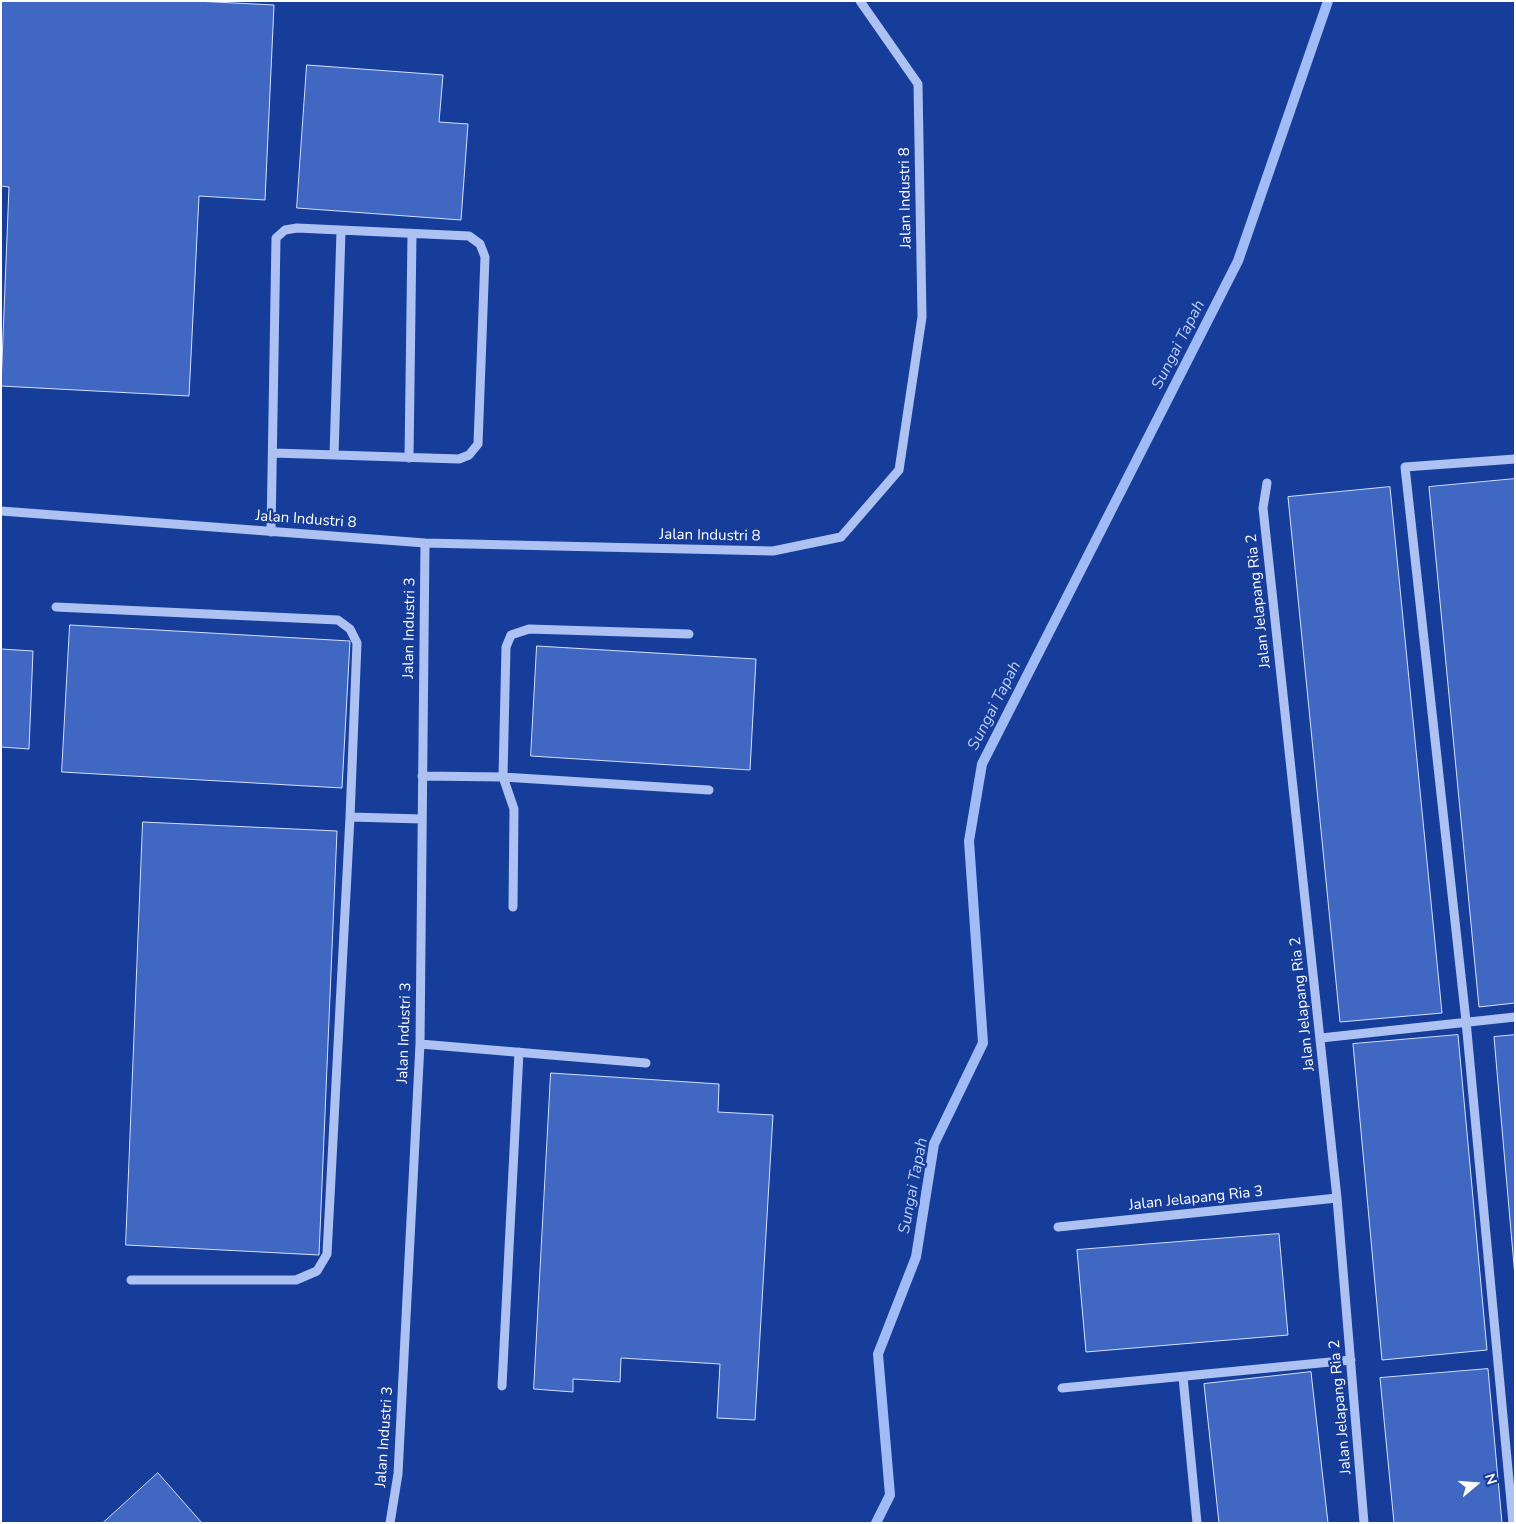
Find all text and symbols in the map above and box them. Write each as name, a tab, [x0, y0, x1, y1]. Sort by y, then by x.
street label: Jalan Industri 8	[896, 147, 916, 249]
water label: Sungai Tapah	[1148, 297, 1210, 393]
street label: Jalan Industri 8	[255, 507, 357, 533]
street label: Jalan Industri 8	[659, 526, 761, 546]
street label: Jalan Jelapang Ria 2	[1243, 533, 1275, 669]
street label: Jalan Industri 3	[400, 577, 420, 679]
water label: Sungai Tapah	[964, 658, 1026, 754]
street label: Jalan Jelapang Ria 2	[1287, 936, 1319, 1072]
street label: Jalan Industri 3	[394, 982, 416, 1084]
water label: Sungai Tapah	[895, 1136, 933, 1236]
street label: Jalan Jelapang Ria 3	[1128, 1183, 1264, 1215]
street label: Jalan Jelapang Ria 2	[1326, 1339, 1356, 1475]
street label: Jalan Industri 3	[372, 1386, 398, 1488]
north arrow	[1451, 1459, 1501, 1509]
text: N	[1480, 1471, 1501, 1487]

